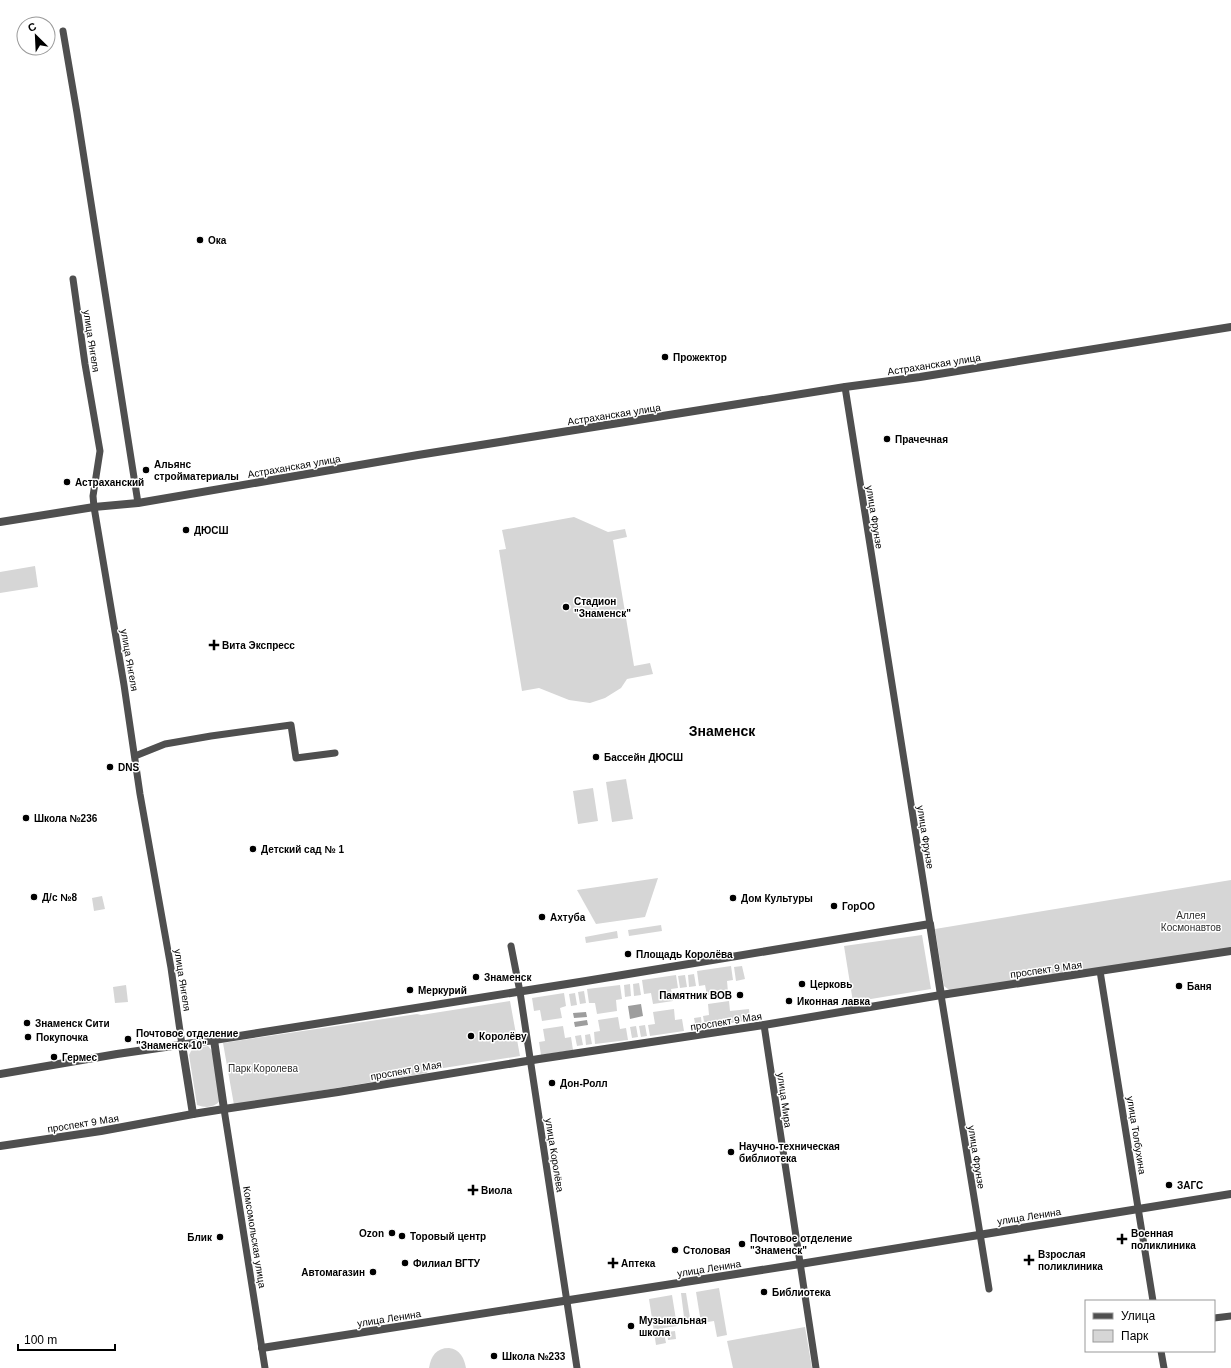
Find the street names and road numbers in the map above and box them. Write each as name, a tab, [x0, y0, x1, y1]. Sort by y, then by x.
street label: улица Янгеля	[81, 309, 102, 373]
street label: Астраханская улица	[887, 352, 982, 377]
street label: Астраханская улица	[567, 402, 662, 427]
street label: Астраханская улица	[247, 453, 342, 480]
street label: улица Фрунзе	[864, 485, 885, 550]
street label: улица Янгеля	[119, 628, 140, 692]
street label: улица Фрунзе	[915, 805, 936, 870]
street label: улица Янгеля	[172, 948, 193, 1012]
street label: проспект 9 Мая	[1010, 959, 1083, 980]
street label: проспект 9 Мая	[690, 1010, 763, 1033]
street label: проспект 9 Мая	[370, 1059, 443, 1082]
street label: улица Мира	[775, 1072, 794, 1129]
street label: улица Толбухина	[1125, 1095, 1148, 1175]
street label: проспект 9 Мая	[47, 1112, 120, 1135]
street label: улица Королёва	[543, 1117, 566, 1193]
street label: улица Фрунзе	[966, 1125, 987, 1190]
street label: Комсомольская улица	[241, 1185, 268, 1289]
street label: улица Ленина	[996, 1206, 1062, 1227]
street label: улица Ленина	[676, 1258, 742, 1279]
street label: улица Ленина	[356, 1308, 422, 1329]

